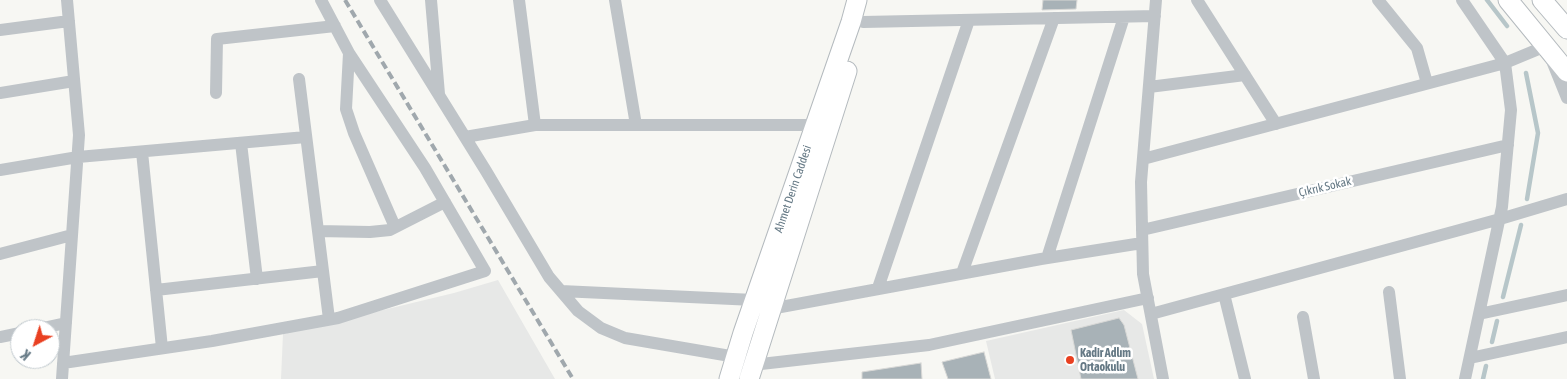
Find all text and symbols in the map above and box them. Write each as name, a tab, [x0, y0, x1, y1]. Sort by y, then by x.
street label: Ahmet Derin Caddesi	[771, 143, 815, 235]
street label: Çıkrık Sokak	[1297, 174, 1353, 200]
north arrow	[10, 319, 60, 369]
text: K	[18, 346, 34, 363]
place label: Kadir Adlım Ortaokulu	[1080, 346, 1131, 374]
marker: Kadir Adlım Ortaokulu	[1064, 354, 1076, 366]

